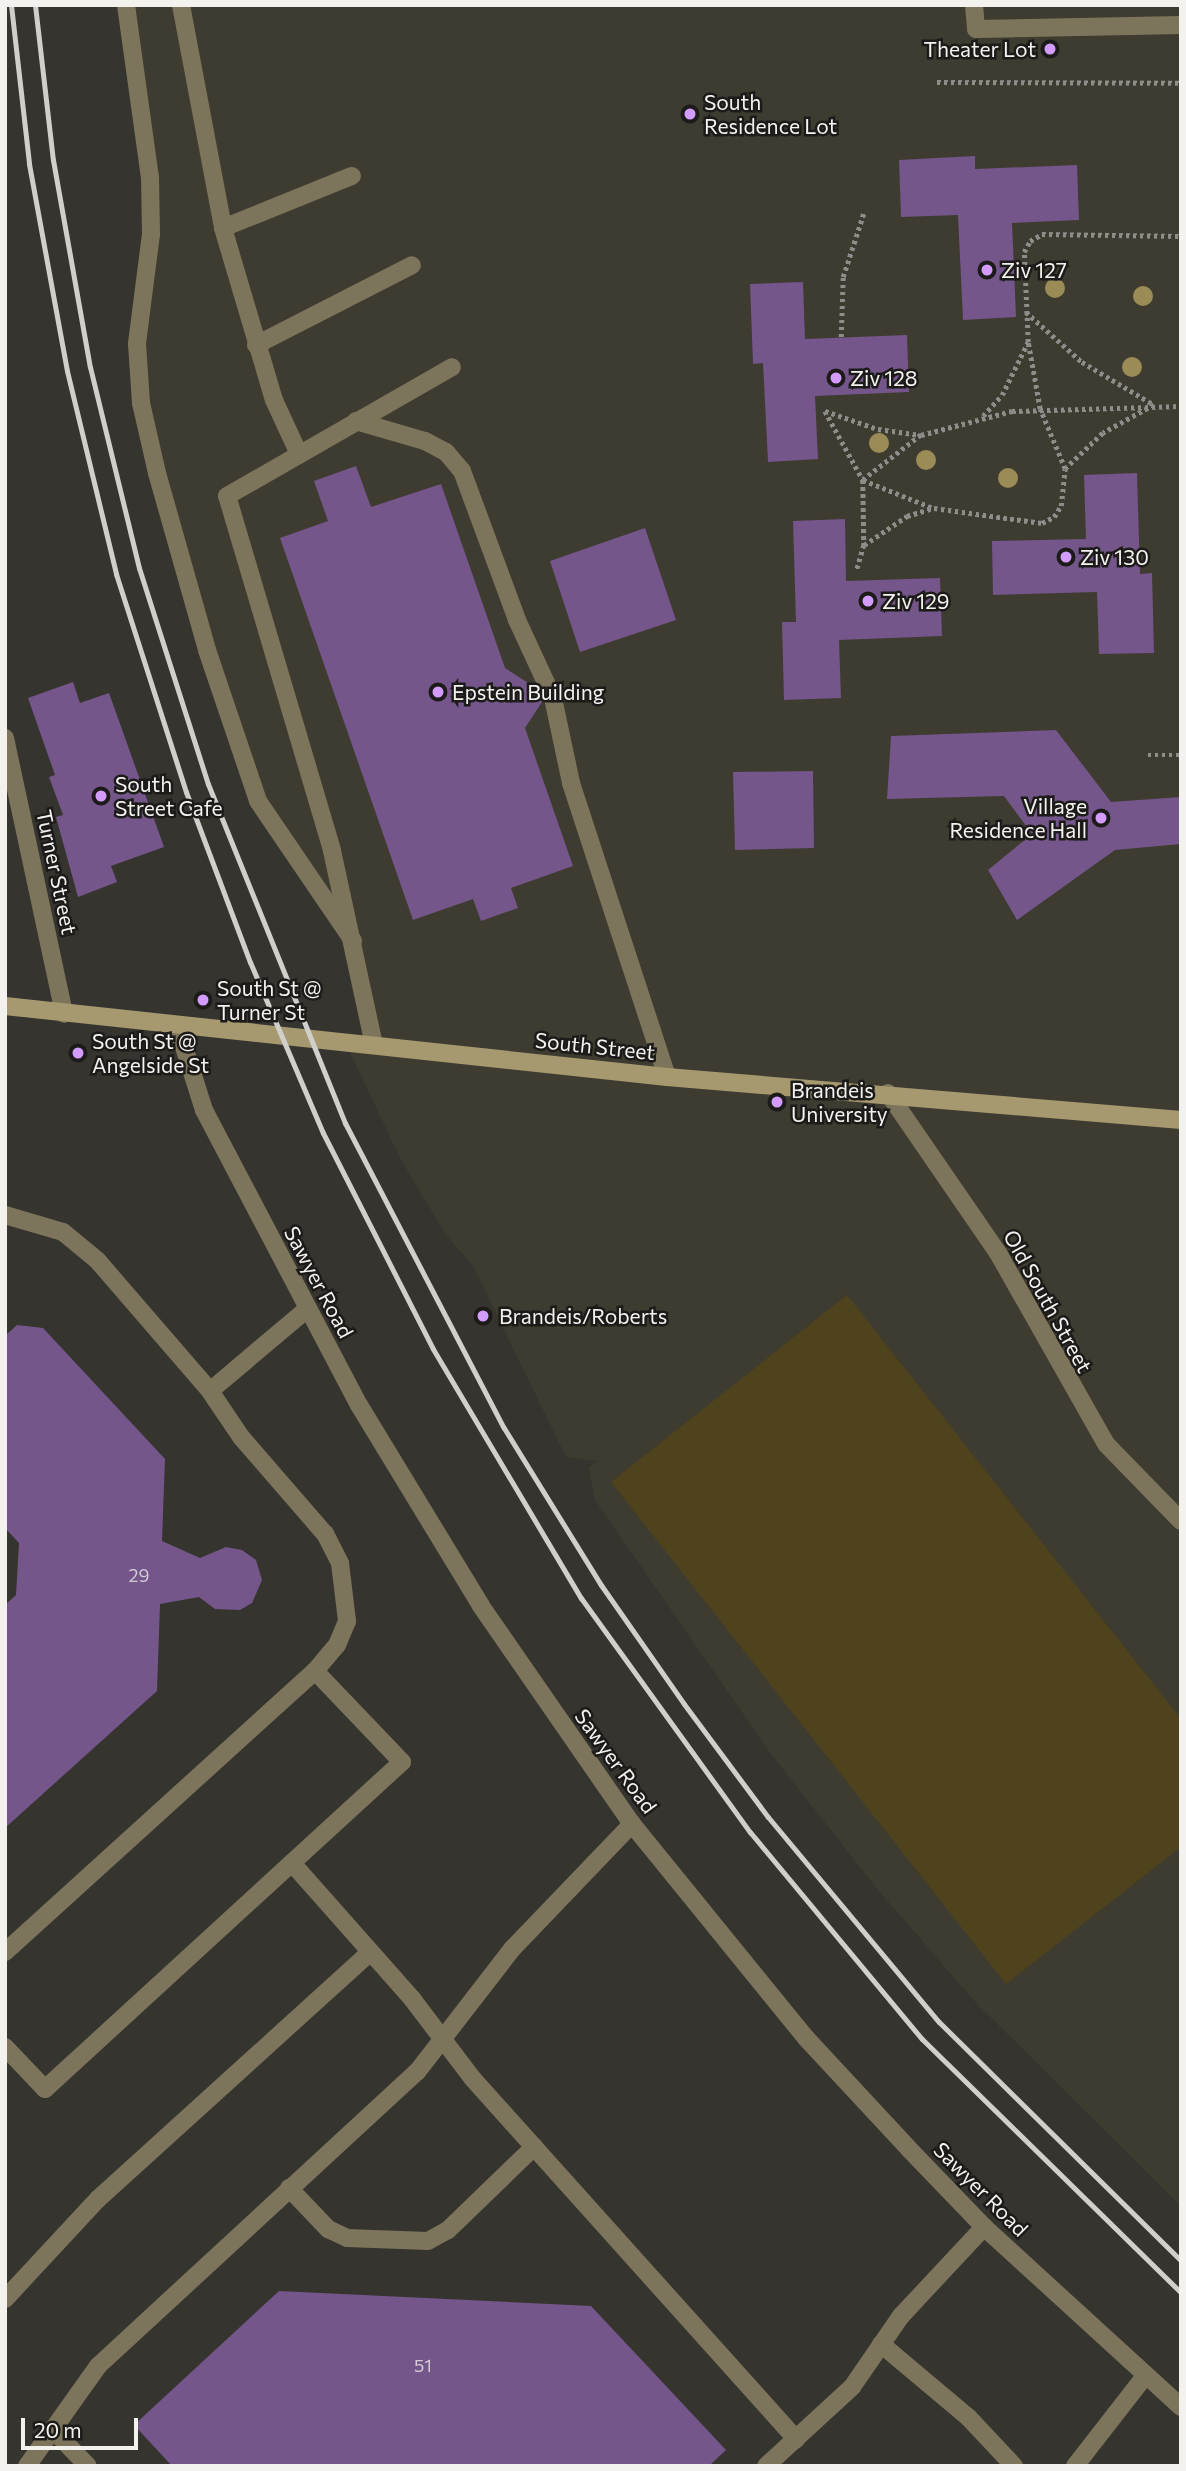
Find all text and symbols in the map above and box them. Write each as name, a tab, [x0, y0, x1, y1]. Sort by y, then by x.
place label: Theater Lot	[923, 36, 1036, 62]
marker: Theater Lot	[1042, 41, 1058, 57]
place label: South Residence Lot	[704, 89, 837, 139]
marker: South Residence Lot	[682, 106, 698, 122]
place label: Ziv 127	[1001, 257, 1067, 283]
marker: Ziv 127	[979, 262, 995, 278]
place label: Ziv 128	[850, 365, 918, 391]
marker: Ziv 128	[828, 370, 844, 386]
place label: Ziv 130	[1080, 544, 1149, 570]
marker: Ziv 130	[1058, 549, 1074, 565]
place label: Ziv 129	[882, 588, 950, 614]
marker: Ziv 129	[860, 593, 876, 609]
place label: Epstein Building	[452, 679, 604, 705]
marker: Epstein Building	[430, 684, 446, 700]
place label: South Street Cafe	[115, 771, 223, 821]
marker: South Street Cafe	[93, 788, 109, 804]
place label: Village Residence Hall	[949, 793, 1087, 843]
street label: Turner Street	[32, 807, 82, 937]
marker: Village Residence Hall	[1093, 810, 1109, 826]
place label: South St @ Turner St	[217, 975, 322, 1025]
marker: South St @ Turner St	[195, 992, 211, 1008]
street label: South Street	[534, 1027, 656, 1065]
place label: South St @ Angelside St	[92, 1028, 209, 1078]
marker: South St @ Angelside St	[70, 1045, 86, 1061]
place label: Brandeis University	[791, 1077, 888, 1127]
marker: Brandeis University	[769, 1094, 785, 1110]
street label: Sawyer Road	[279, 1222, 359, 1342]
street label: Old South Street	[998, 1225, 1098, 1377]
place label: Brandeis/Roberts	[499, 1303, 667, 1329]
marker: Brandeis/Roberts	[473, 1306, 493, 1326]
house number: 29	[129, 1564, 149, 1586]
street label: Sawyer Road	[570, 1704, 662, 1818]
street label: Sawyer Road	[929, 2137, 1033, 2241]
house number: 51	[414, 2354, 432, 2376]
scale bar	[24, 2404, 142, 2448]
text: 20 m	[34, 2417, 82, 2442]

